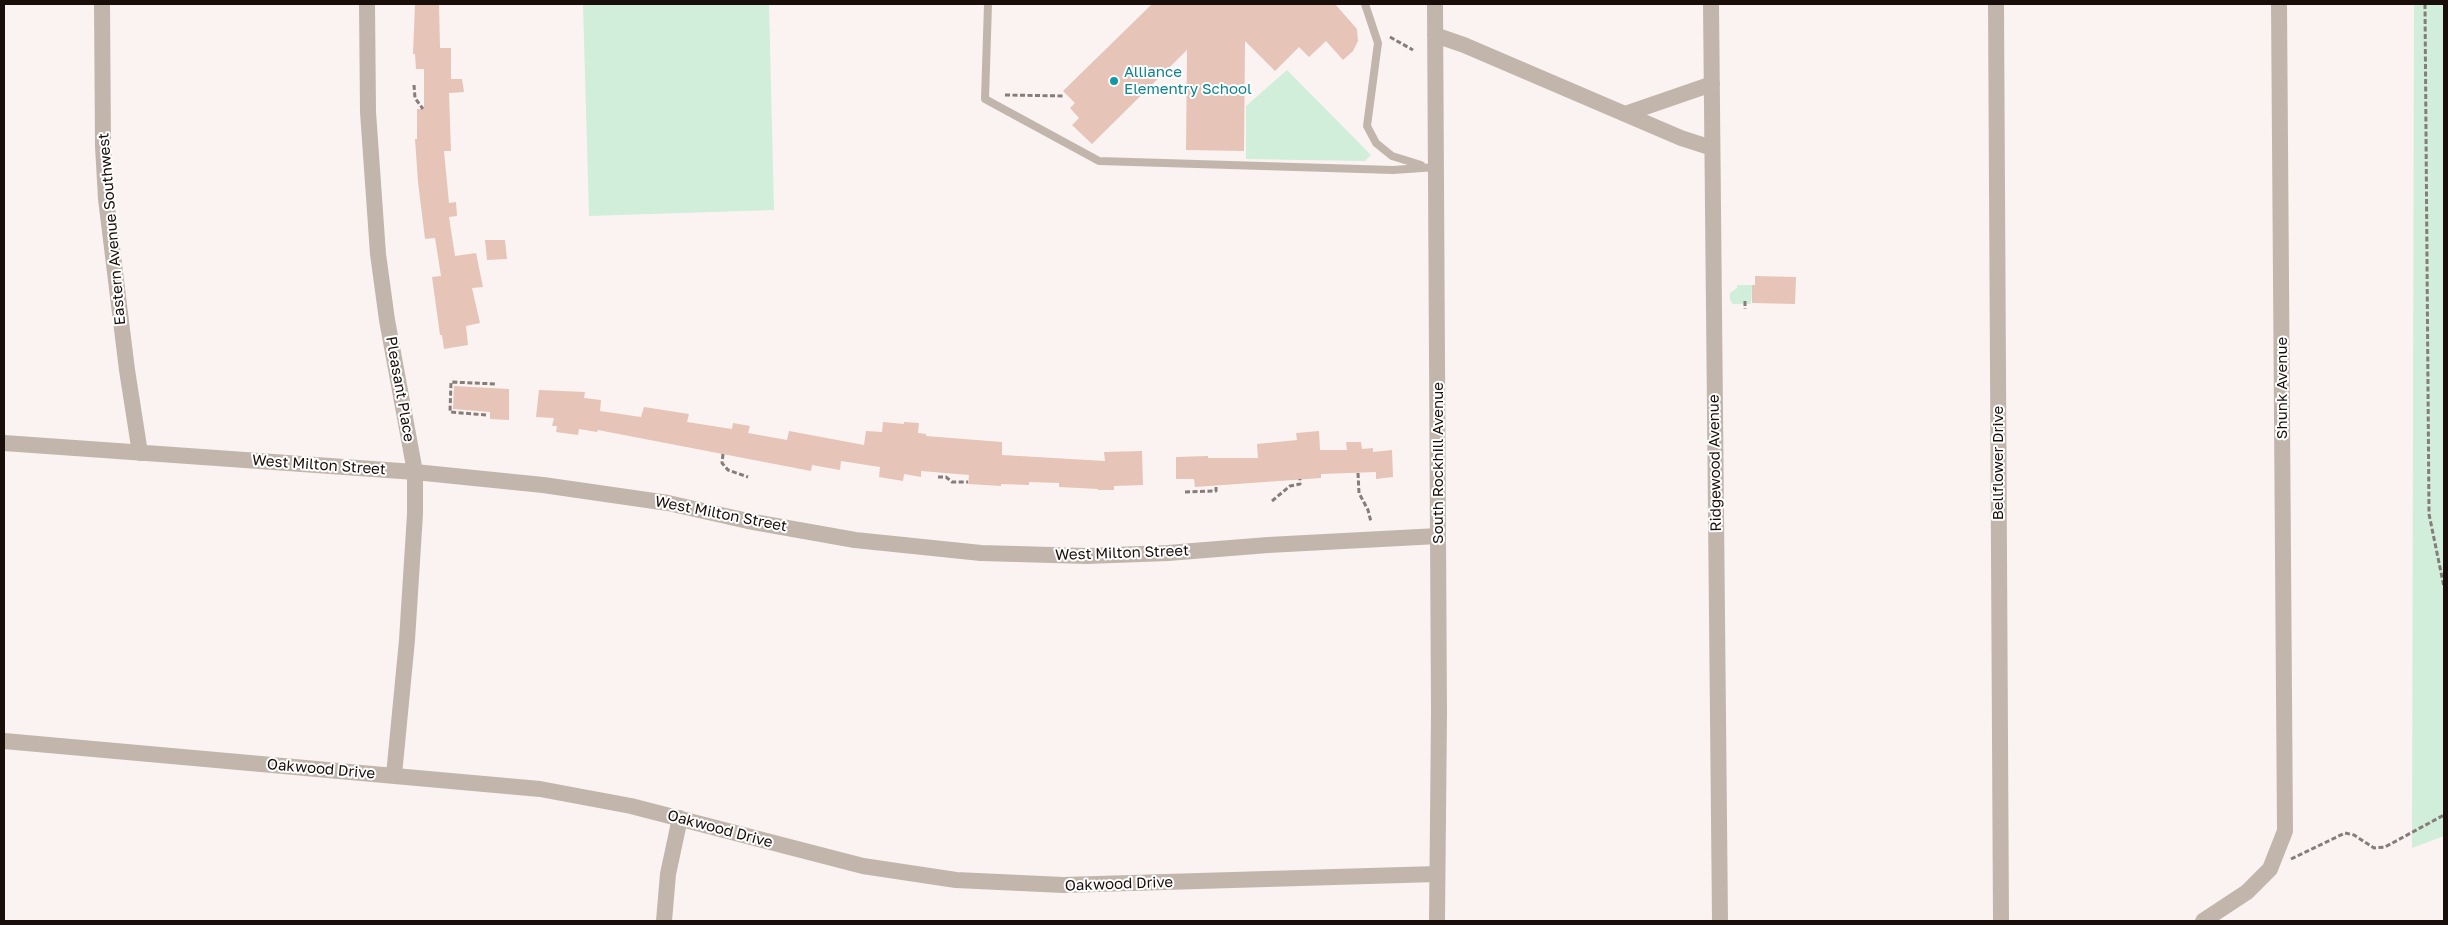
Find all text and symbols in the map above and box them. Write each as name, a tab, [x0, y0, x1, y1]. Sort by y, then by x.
place label: Alliance Elementry School	[1124, 63, 1252, 98]
marker: Alliance Elementry School	[1108, 75, 1120, 87]
street label: Eastern Avenue Southwest	[95, 132, 129, 326]
street label: Pleasant Place	[382, 335, 418, 443]
street label: Shunk Avenue	[2273, 337, 2291, 439]
street label: South Rockhill Avenue	[1429, 382, 1447, 544]
street label: Ridgewood Avenue	[1705, 394, 1725, 532]
street label: Bellflower Drive	[1989, 406, 2007, 520]
street label: West Milton Street	[252, 451, 386, 479]
street label: West Milton Street	[654, 492, 788, 536]
street label: West Milton Street	[1055, 542, 1189, 564]
street label: Oakwood Drive	[266, 755, 376, 783]
street label: Oakwood Drive	[665, 806, 775, 852]
street label: Oakwood Drive	[1065, 873, 1173, 895]

